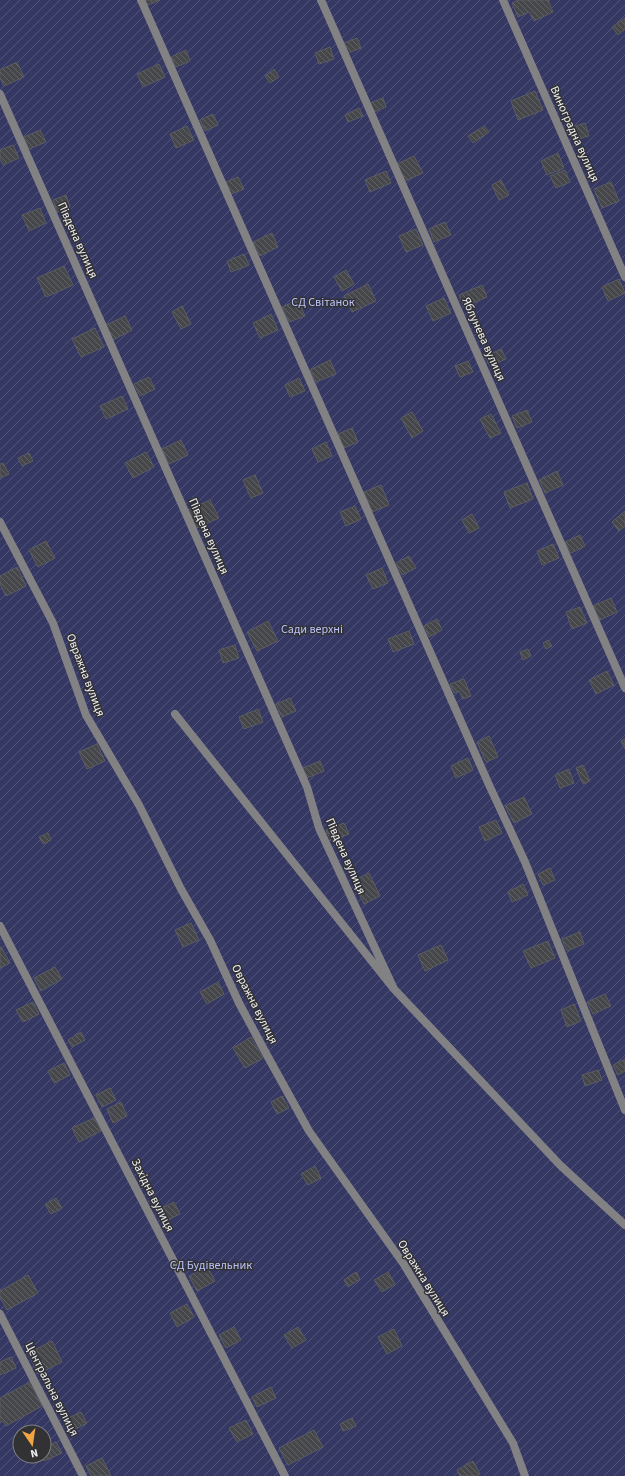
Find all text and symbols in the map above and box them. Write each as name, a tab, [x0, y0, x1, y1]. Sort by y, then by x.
street label: Виноградна вулиця	[546, 83, 603, 185]
street label: Південа вулиця	[53, 199, 102, 281]
park label: СД Світанок	[291, 294, 355, 311]
street label: Яблунева вулиця	[457, 295, 510, 384]
street label: Південа вулиця	[184, 495, 233, 577]
park label: Сади верхні	[281, 621, 343, 638]
street label: Овражна вулиця	[62, 631, 109, 719]
street label: Південа вулиця	[321, 815, 370, 897]
street label: Овражна вулиця	[227, 961, 282, 1047]
street label: Західна вулиця	[127, 1156, 178, 1235]
street label: Овражна вулиця	[393, 1237, 454, 1320]
park label: СД Будівельник	[170, 1257, 252, 1274]
street label: Центральна вулиця	[20, 1339, 83, 1439]
north arrow	[12, 1424, 52, 1464]
text: N	[29, 1445, 39, 1461]

